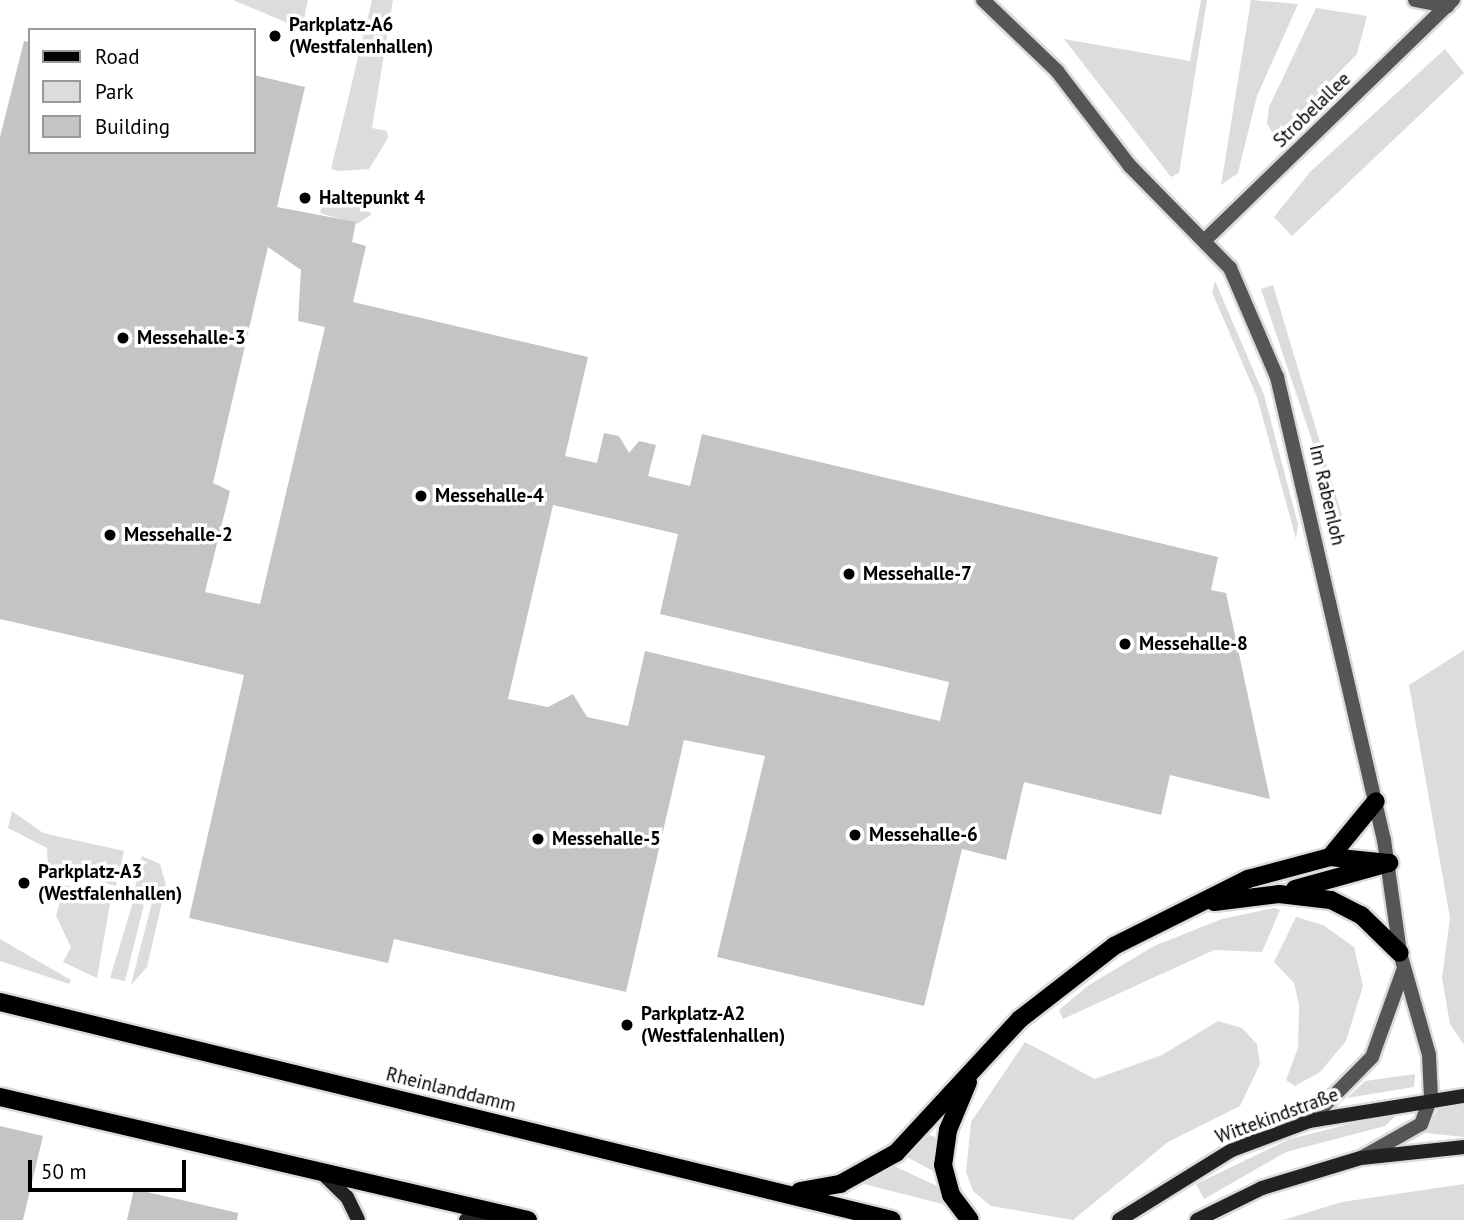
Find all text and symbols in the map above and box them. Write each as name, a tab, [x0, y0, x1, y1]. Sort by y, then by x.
place label: Parkplatz-A6 (Westfalenhallen)	[289, 14, 433, 58]
legend	[28, 28, 256, 154]
marker: Parkplatz-A6 (Westfalenhallen)	[267, 28, 283, 44]
text: Road	[95, 43, 139, 70]
street label: Strobelallee	[1269, 68, 1355, 152]
text: Park	[95, 78, 134, 105]
text: Building	[95, 113, 170, 140]
place label: Haltepunkt 4	[319, 187, 425, 209]
marker: Haltepunkt 4	[297, 190, 313, 206]
place label: Messehalle-3	[137, 327, 246, 349]
marker: Messehalle-3	[115, 330, 131, 346]
street label: Im Rabenloh	[1304, 442, 1350, 548]
place label: Messehalle-4	[435, 485, 544, 507]
marker: Messehalle-4	[413, 488, 429, 504]
place label: Messehalle-2	[124, 524, 233, 546]
marker: Messehalle-2	[102, 527, 118, 543]
place label: Messehalle-7	[863, 563, 972, 585]
marker: Messehalle-7	[841, 566, 857, 582]
place label: Messehalle-8	[1139, 633, 1248, 655]
marker: Messehalle-8	[1117, 636, 1133, 652]
place label: Messehalle-6	[869, 824, 978, 846]
marker: Messehalle-6	[847, 827, 863, 843]
place label: Messehalle-5	[552, 828, 661, 850]
marker: Messehalle-5	[530, 831, 546, 847]
place label: Parkplatz-A3 (Westfalenhallen)	[38, 861, 182, 905]
marker: Parkplatz-A3 (Westfalenhallen)	[16, 875, 32, 891]
place label: Parkplatz-A2 (Westfalenhallen)	[641, 1003, 785, 1047]
marker: Parkplatz-A2 (Westfalenhallen)	[619, 1017, 635, 1033]
street label: Rheinlanddamm	[384, 1063, 518, 1117]
street label: Wittekindstraße	[1212, 1083, 1342, 1149]
scale bar	[32, 1146, 189, 1190]
text: 50 m	[41, 1158, 87, 1185]

